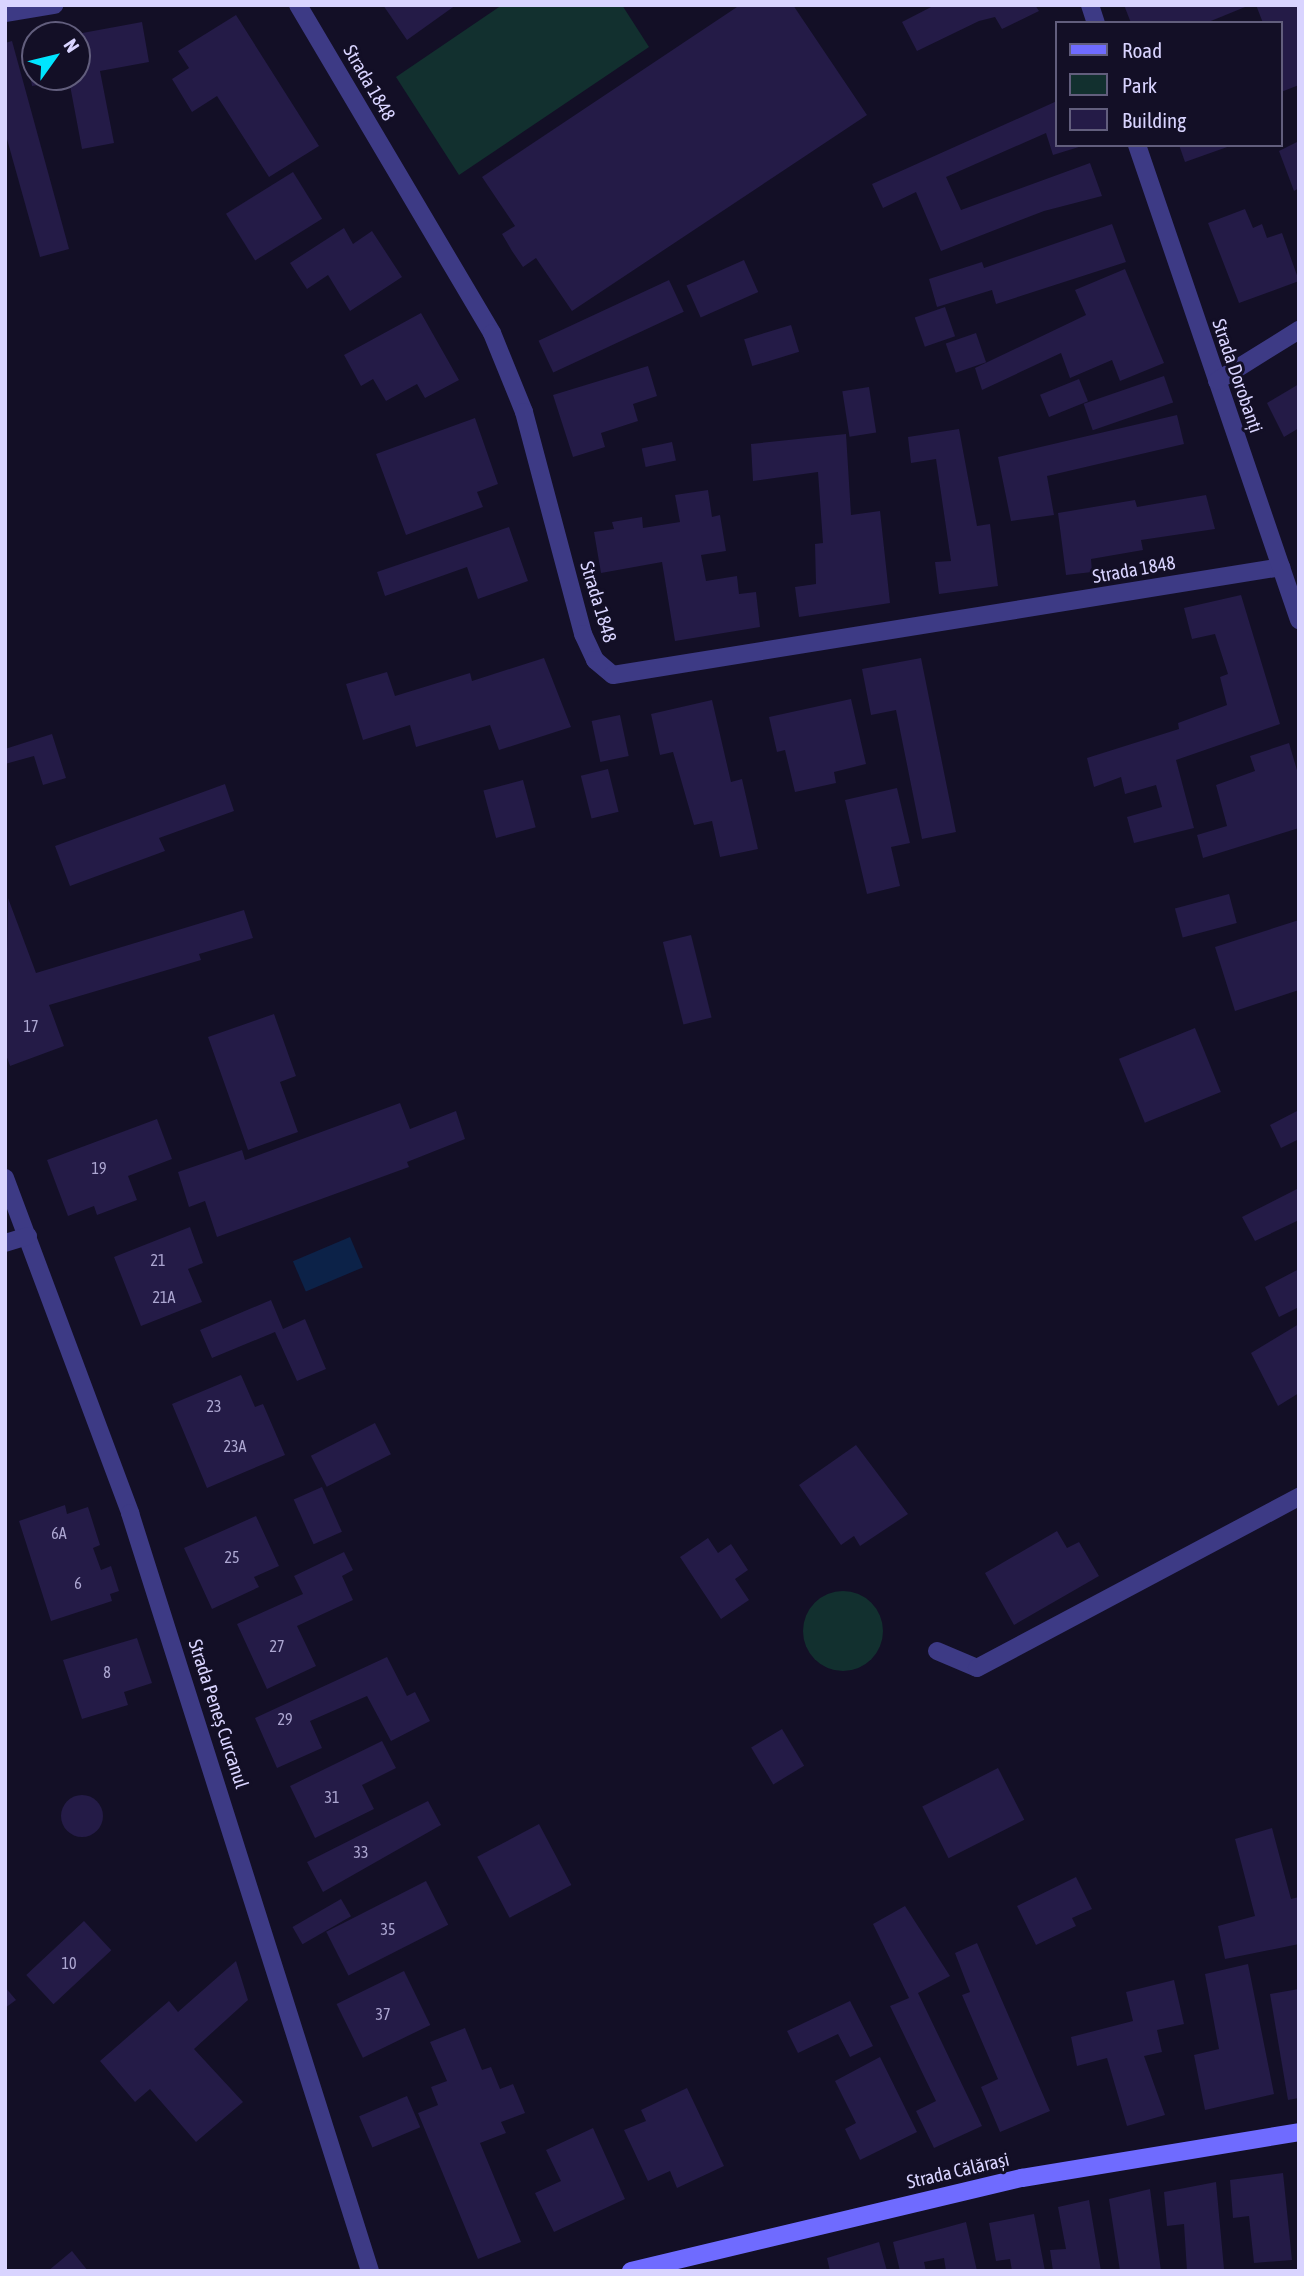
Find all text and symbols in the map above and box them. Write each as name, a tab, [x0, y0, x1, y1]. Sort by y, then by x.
north arrow	[21, 21, 91, 91]
legend	[1056, 21, 1283, 147]
text: N	[59, 35, 84, 56]
text: Road	[1122, 38, 1162, 62]
street label: Strada 1848	[338, 41, 400, 125]
text: Park	[1122, 73, 1157, 97]
text: Building	[1122, 108, 1186, 132]
street label: Strada Dorobanți	[1207, 316, 1267, 436]
street label: Strada 1848	[1091, 552, 1177, 588]
street label: Strada 1848	[575, 559, 621, 645]
house number: 17	[23, 1016, 39, 1036]
house number: 19	[91, 1158, 107, 1178]
house number: 21	[150, 1250, 166, 1270]
house number: 21A	[153, 1287, 175, 1307]
house number: 23	[206, 1396, 222, 1416]
house number: 23A	[224, 1436, 246, 1456]
house number: 6A	[51, 1523, 67, 1543]
house number: 25	[224, 1547, 240, 1567]
house number: 6	[74, 1573, 82, 1593]
house number: 27	[269, 1636, 285, 1656]
street label: Strada Peneș Curcanul	[183, 1637, 253, 1791]
house number: 8	[103, 1662, 111, 1682]
house number: 29	[277, 1709, 293, 1729]
house number: 31	[324, 1787, 340, 1807]
house number: 33	[353, 1842, 369, 1862]
house number: 35	[380, 1919, 396, 1939]
house number: 10	[61, 1953, 77, 1973]
house number: 37	[375, 2004, 391, 2024]
street label: Strada Călărași	[905, 2148, 1011, 2194]

